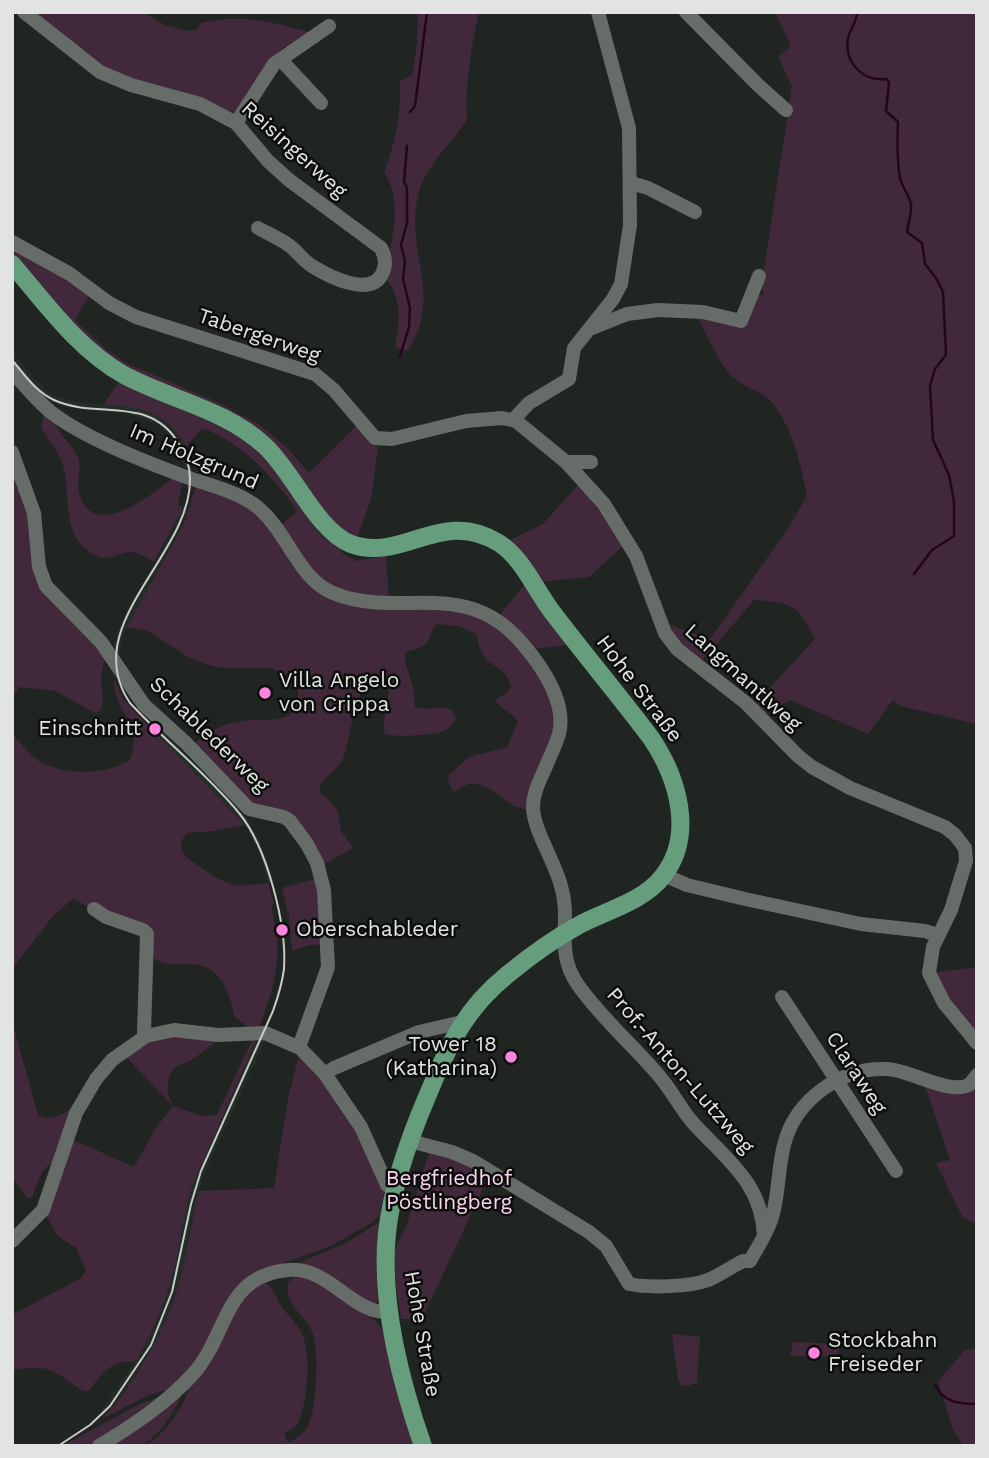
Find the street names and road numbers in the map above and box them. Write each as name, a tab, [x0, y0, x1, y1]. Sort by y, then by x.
street label: Reisingerweg	[236, 96, 352, 204]
street label: Tabergerweg	[194, 303, 324, 369]
street label: Im Holzgrund	[126, 419, 262, 495]
street label: Langmantlweg	[679, 619, 807, 737]
street label: Hohe Straße	[591, 630, 687, 748]
street label: Schablederweg	[144, 672, 274, 798]
street label: Prof.-Anton-Lutzweg	[601, 983, 759, 1159]
street label: Claraweg	[820, 1027, 892, 1119]
street label: Hohe Straße	[399, 1269, 445, 1399]

